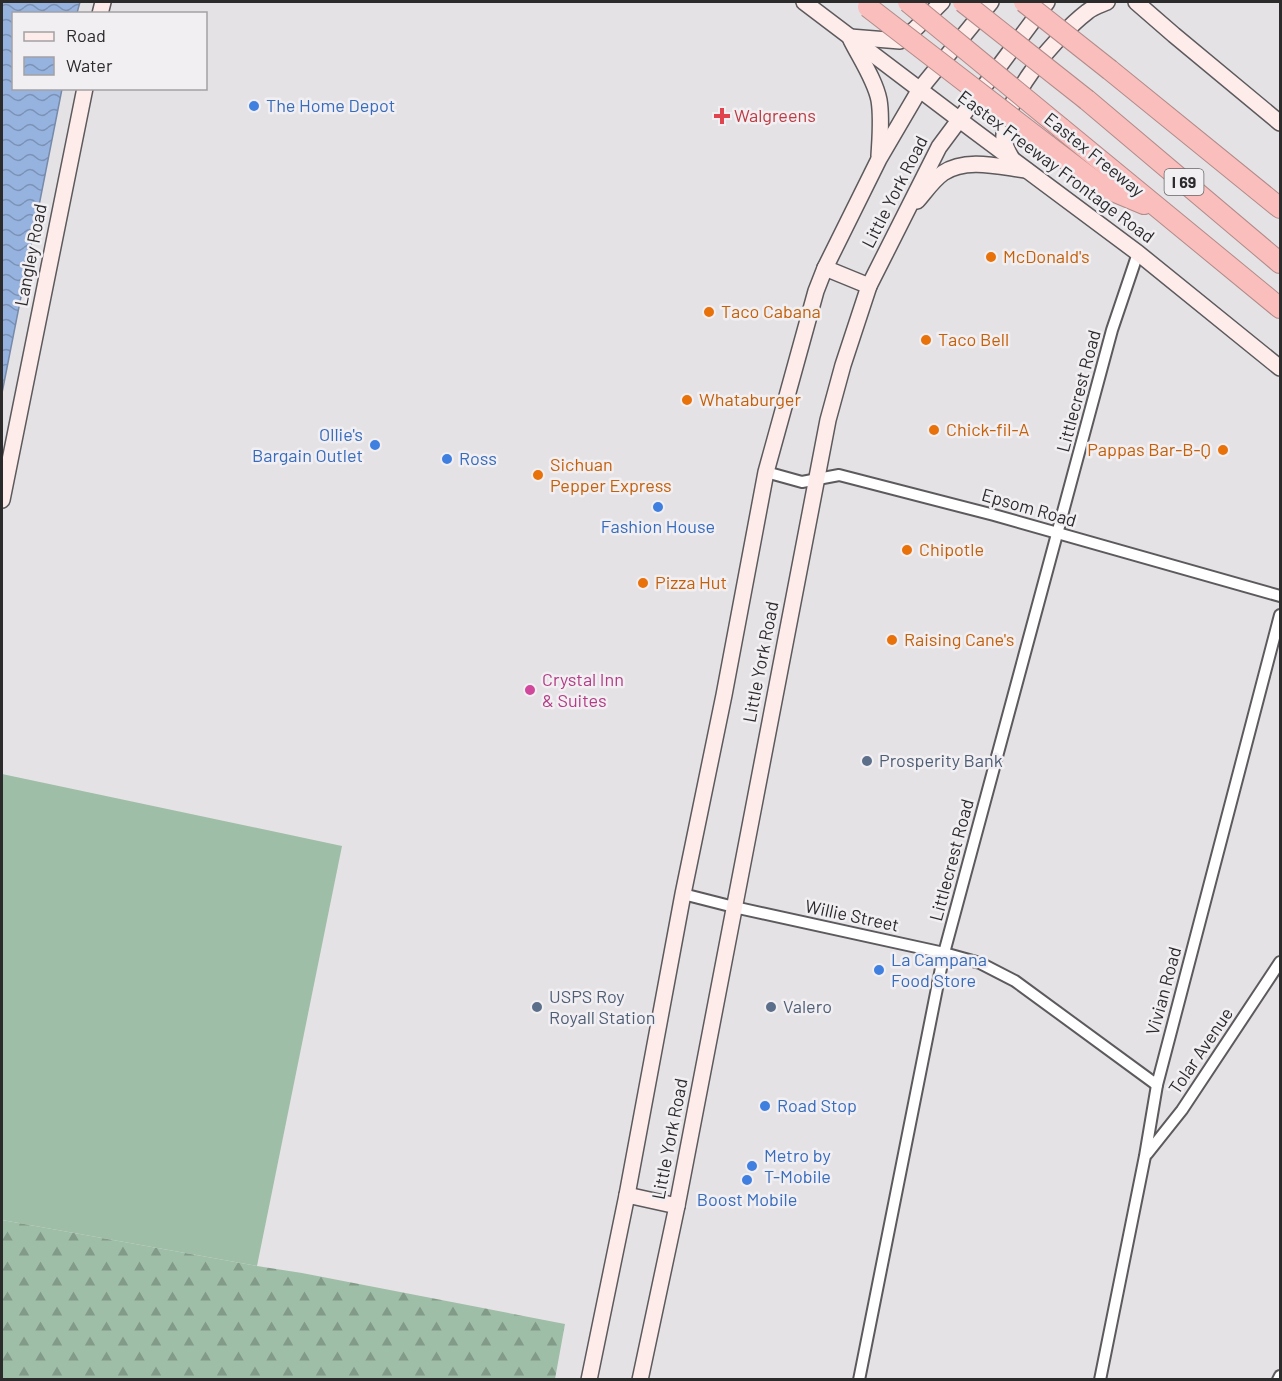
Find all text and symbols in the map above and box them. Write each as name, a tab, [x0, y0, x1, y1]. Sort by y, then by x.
legend	[12, 12, 207, 90]
text: Road	[66, 24, 106, 46]
text: Water	[66, 54, 113, 76]
street label: Eastex Freeway Frontage Road	[954, 85, 1159, 247]
place label: The Home Depot	[266, 94, 395, 116]
marker: The Home Depot	[247, 99, 261, 113]
place label: Walgreens	[734, 104, 816, 126]
street label: Eastex Freeway	[1040, 107, 1149, 201]
marker: Walgreens	[715, 109, 729, 123]
street label: Little York Road	[856, 132, 932, 251]
road number: I 69	[1164, 169, 1204, 195]
street label: Langley Road	[9, 202, 51, 308]
place label: McDonald's	[1003, 245, 1090, 267]
marker: McDonald's	[984, 250, 998, 264]
place label: Taco Cabana	[721, 300, 821, 322]
marker: Taco Cabana	[702, 305, 716, 319]
street label: Littlecrest Road	[1051, 327, 1105, 454]
place label: Taco Bell	[938, 328, 1009, 350]
marker: Taco Bell	[919, 333, 933, 347]
place label: Whataburger	[699, 388, 801, 410]
marker: Whataburger	[680, 393, 694, 407]
place label: Chick-fil-A	[946, 418, 1030, 440]
place label: Ollie's Bargain Outlet	[252, 423, 363, 466]
marker: Chick-fil-A	[927, 423, 941, 437]
marker: Ollie's Bargain Outlet	[368, 438, 382, 452]
place label: Pappas Bar-B-Q	[1087, 438, 1211, 460]
marker: Pappas Bar-B-Q	[1216, 443, 1230, 457]
place label: Ross	[459, 447, 497, 469]
marker: Ross	[440, 452, 454, 466]
place label: Sichuan Pepper Express	[550, 453, 672, 496]
marker: Sichuan Pepper Express	[531, 468, 545, 482]
street label: Epsom Road	[979, 483, 1079, 531]
marker: Fashion House	[651, 500, 665, 514]
place label: Fashion House	[601, 515, 715, 537]
place label: Chipotle	[919, 538, 984, 560]
marker: Chipotle	[900, 543, 914, 557]
place label: Pizza Hut	[655, 571, 727, 593]
marker: Pizza Hut	[636, 576, 650, 590]
street label: Little York Road	[737, 599, 783, 724]
place label: Raising Cane's	[904, 628, 1014, 650]
marker: Raising Cane's	[885, 633, 899, 647]
place label: Crystal Inn & Suites	[542, 668, 624, 711]
marker: Crystal Inn & Suites	[523, 683, 537, 697]
place label: Prosperity Bank	[879, 749, 1003, 771]
marker: Prosperity Bank	[860, 754, 874, 768]
street label: Littlecrest Road	[924, 796, 978, 923]
street label: Willie Street	[803, 894, 901, 936]
street label: Vivian Road	[1141, 944, 1185, 1037]
place label: La Campana Food Store	[891, 948, 987, 991]
marker: La Campana Food Store	[872, 963, 886, 977]
place label: USPS Roy Royall Station	[549, 985, 655, 1028]
place label: Valero	[783, 995, 832, 1017]
marker: USPS Roy Royall Station	[530, 1000, 544, 1014]
marker: Valero	[764, 1000, 778, 1014]
street label: Tolar Avenue	[1163, 1003, 1237, 1098]
street label: Little York Road	[646, 1076, 692, 1201]
place label: Road Stop	[777, 1094, 857, 1116]
marker: Road Stop	[758, 1099, 772, 1113]
place label: Metro by T-Mobile	[764, 1144, 831, 1187]
marker: Metro by T-Mobile	[745, 1159, 759, 1173]
marker: Boost Mobile	[740, 1173, 754, 1187]
place label: Boost Mobile	[697, 1188, 797, 1210]

